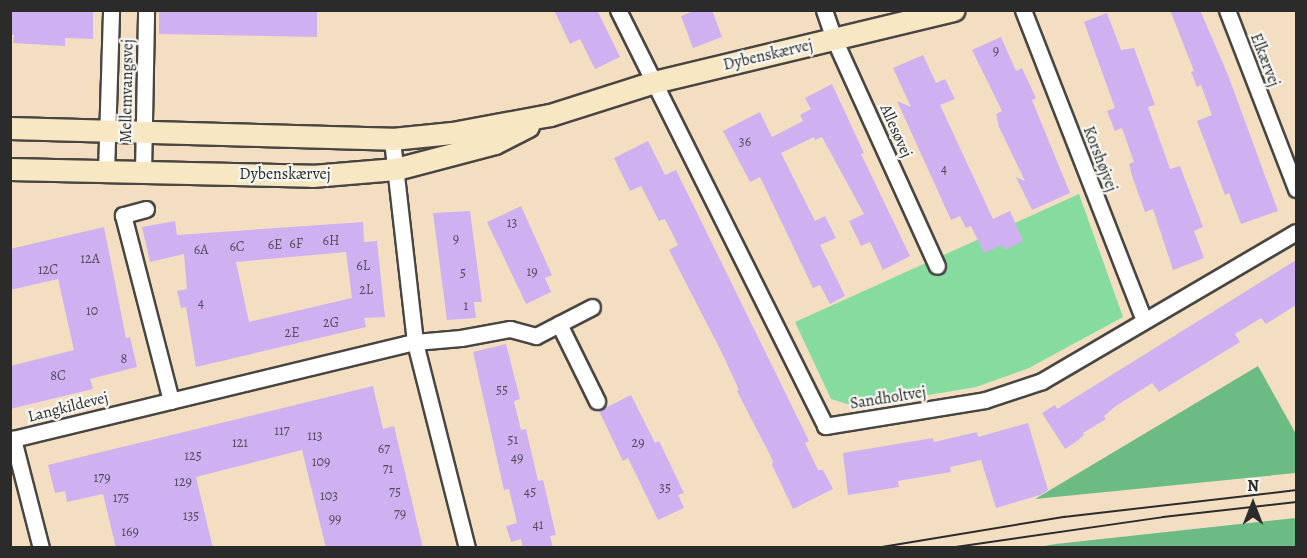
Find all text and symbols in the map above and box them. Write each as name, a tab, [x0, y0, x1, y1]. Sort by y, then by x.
street label: Elkærvej	[1246, 30, 1284, 90]
street label: Dybenskærvej	[721, 35, 815, 75]
street label: Mellemvangsvej	[116, 39, 138, 143]
house number: 9	[993, 43, 999, 59]
street label: Allesøvej	[876, 101, 916, 161]
street label: Korshøjvej	[1079, 124, 1121, 194]
house number: 36	[739, 134, 751, 150]
house number: 4	[941, 161, 947, 177]
street label: Dybenskærvej	[239, 164, 331, 184]
house number: 13	[507, 215, 517, 231]
house number: 9	[453, 231, 459, 247]
house number: 6H	[322, 233, 340, 249]
house number: 6F	[289, 236, 303, 252]
house number: 6E	[268, 237, 282, 253]
house number: 6C	[229, 239, 245, 255]
house number: 6A	[194, 242, 208, 258]
house number: 12A	[80, 251, 100, 267]
house number: 6L	[356, 258, 370, 274]
house number: 12C	[38, 262, 58, 278]
house number: 19	[526, 264, 538, 280]
house number: 5	[460, 265, 466, 281]
house number: 2L	[359, 282, 373, 298]
house number: 4	[198, 295, 204, 311]
house number: 1	[464, 298, 468, 314]
house number: 10	[86, 303, 98, 319]
house number: 2G	[323, 315, 339, 331]
house number: 2E	[285, 325, 299, 341]
house number: 8	[121, 351, 127, 367]
house number: 8C	[50, 368, 66, 384]
house number: 55	[496, 382, 508, 398]
street label: Sandholtvej	[849, 383, 927, 413]
street label: Langkildevej	[26, 388, 110, 426]
house number: 117	[274, 423, 290, 439]
house number: 113	[307, 428, 323, 444]
house number: 51	[508, 432, 518, 448]
house number: 121	[232, 435, 248, 451]
house number: 29	[631, 435, 645, 451]
house number: 67	[378, 441, 390, 457]
house number: 125	[184, 448, 202, 464]
house number: 49	[511, 450, 523, 466]
house number: 109	[312, 454, 330, 470]
house number: 71	[383, 461, 393, 477]
house number: 179	[93, 470, 111, 486]
house number: 129	[174, 474, 192, 490]
north arrow	[1223, 474, 1283, 534]
text: N	[1247, 475, 1259, 497]
house number: 35	[659, 480, 671, 496]
house number: 75	[389, 484, 401, 500]
house number: 45	[524, 484, 536, 500]
house number: 103	[320, 488, 338, 504]
house number: 175	[113, 490, 129, 506]
house number: 79	[394, 506, 406, 522]
house number: 135	[183, 508, 199, 524]
house number: 99	[329, 511, 341, 527]
house number: 41	[532, 517, 544, 533]
house number: 169	[121, 524, 139, 540]

